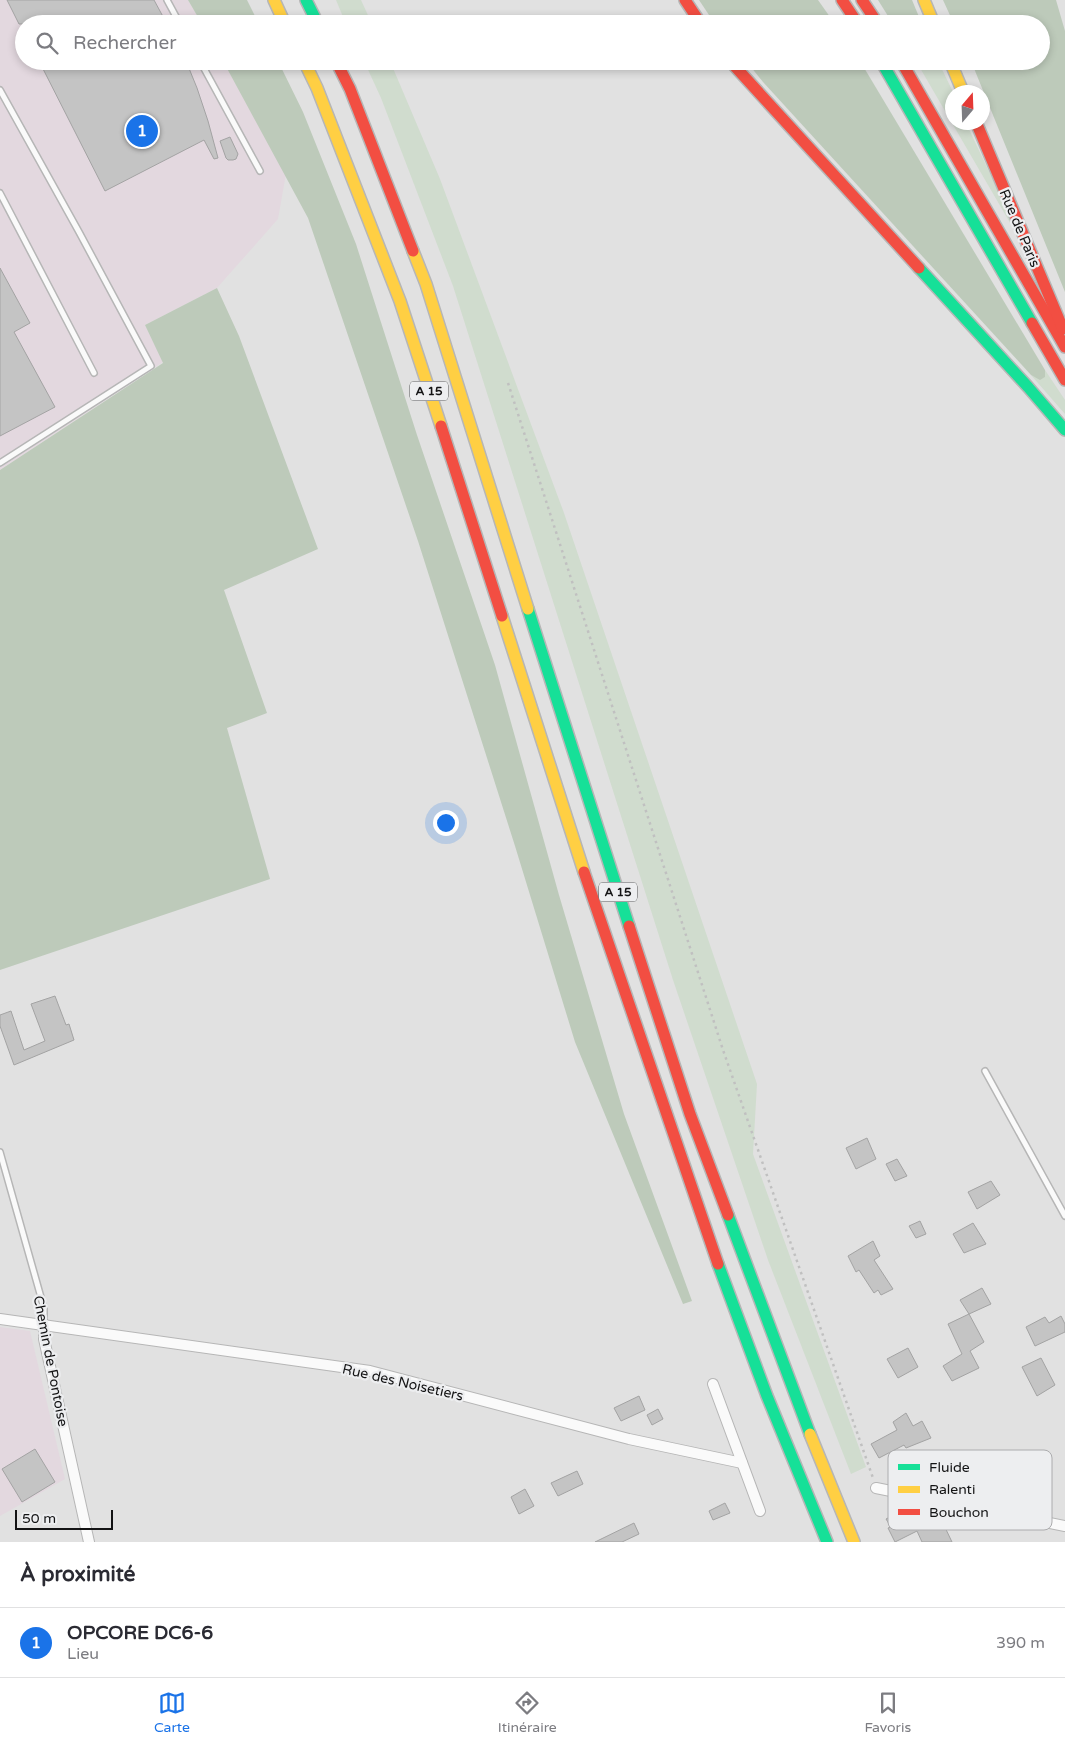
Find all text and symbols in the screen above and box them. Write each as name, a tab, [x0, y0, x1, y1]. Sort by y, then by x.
search box	[15, 15, 1050, 70]
icon: search	[33, 29, 61, 57]
text: Rechercher	[73, 32, 176, 54]
north arrow	[945, 85, 990, 130]
pin: 1	[126, 112, 158, 150]
street label: Rue de Paris	[996, 187, 1044, 270]
road number: A 15	[410, 382, 448, 401]
your location	[433, 810, 459, 836]
road number: A 15	[599, 882, 637, 902]
street label: Chemin de Pontoise	[29, 1294, 72, 1428]
street label: Rue des Noisetiers	[341, 1360, 465, 1405]
legend	[888, 1450, 1052, 1530]
text: Fluide	[929, 1459, 970, 1476]
text: Ralenti	[929, 1481, 975, 1498]
text: Bouchon	[929, 1504, 989, 1521]
scale bar	[15, 1507, 112, 1530]
text: 50 m	[22, 1510, 56, 1527]
text: À proximité	[20, 1562, 135, 1587]
text: OPCORE DC6-6	[67, 1622, 213, 1644]
text: 1	[31, 1633, 41, 1653]
text: 390 m	[996, 1633, 1045, 1653]
text: Lieu	[67, 1644, 99, 1664]
tab: Carte	[154, 1689, 190, 1736]
tab: Itinéraire	[498, 1689, 557, 1736]
tab: Favoris	[865, 1689, 911, 1736]

